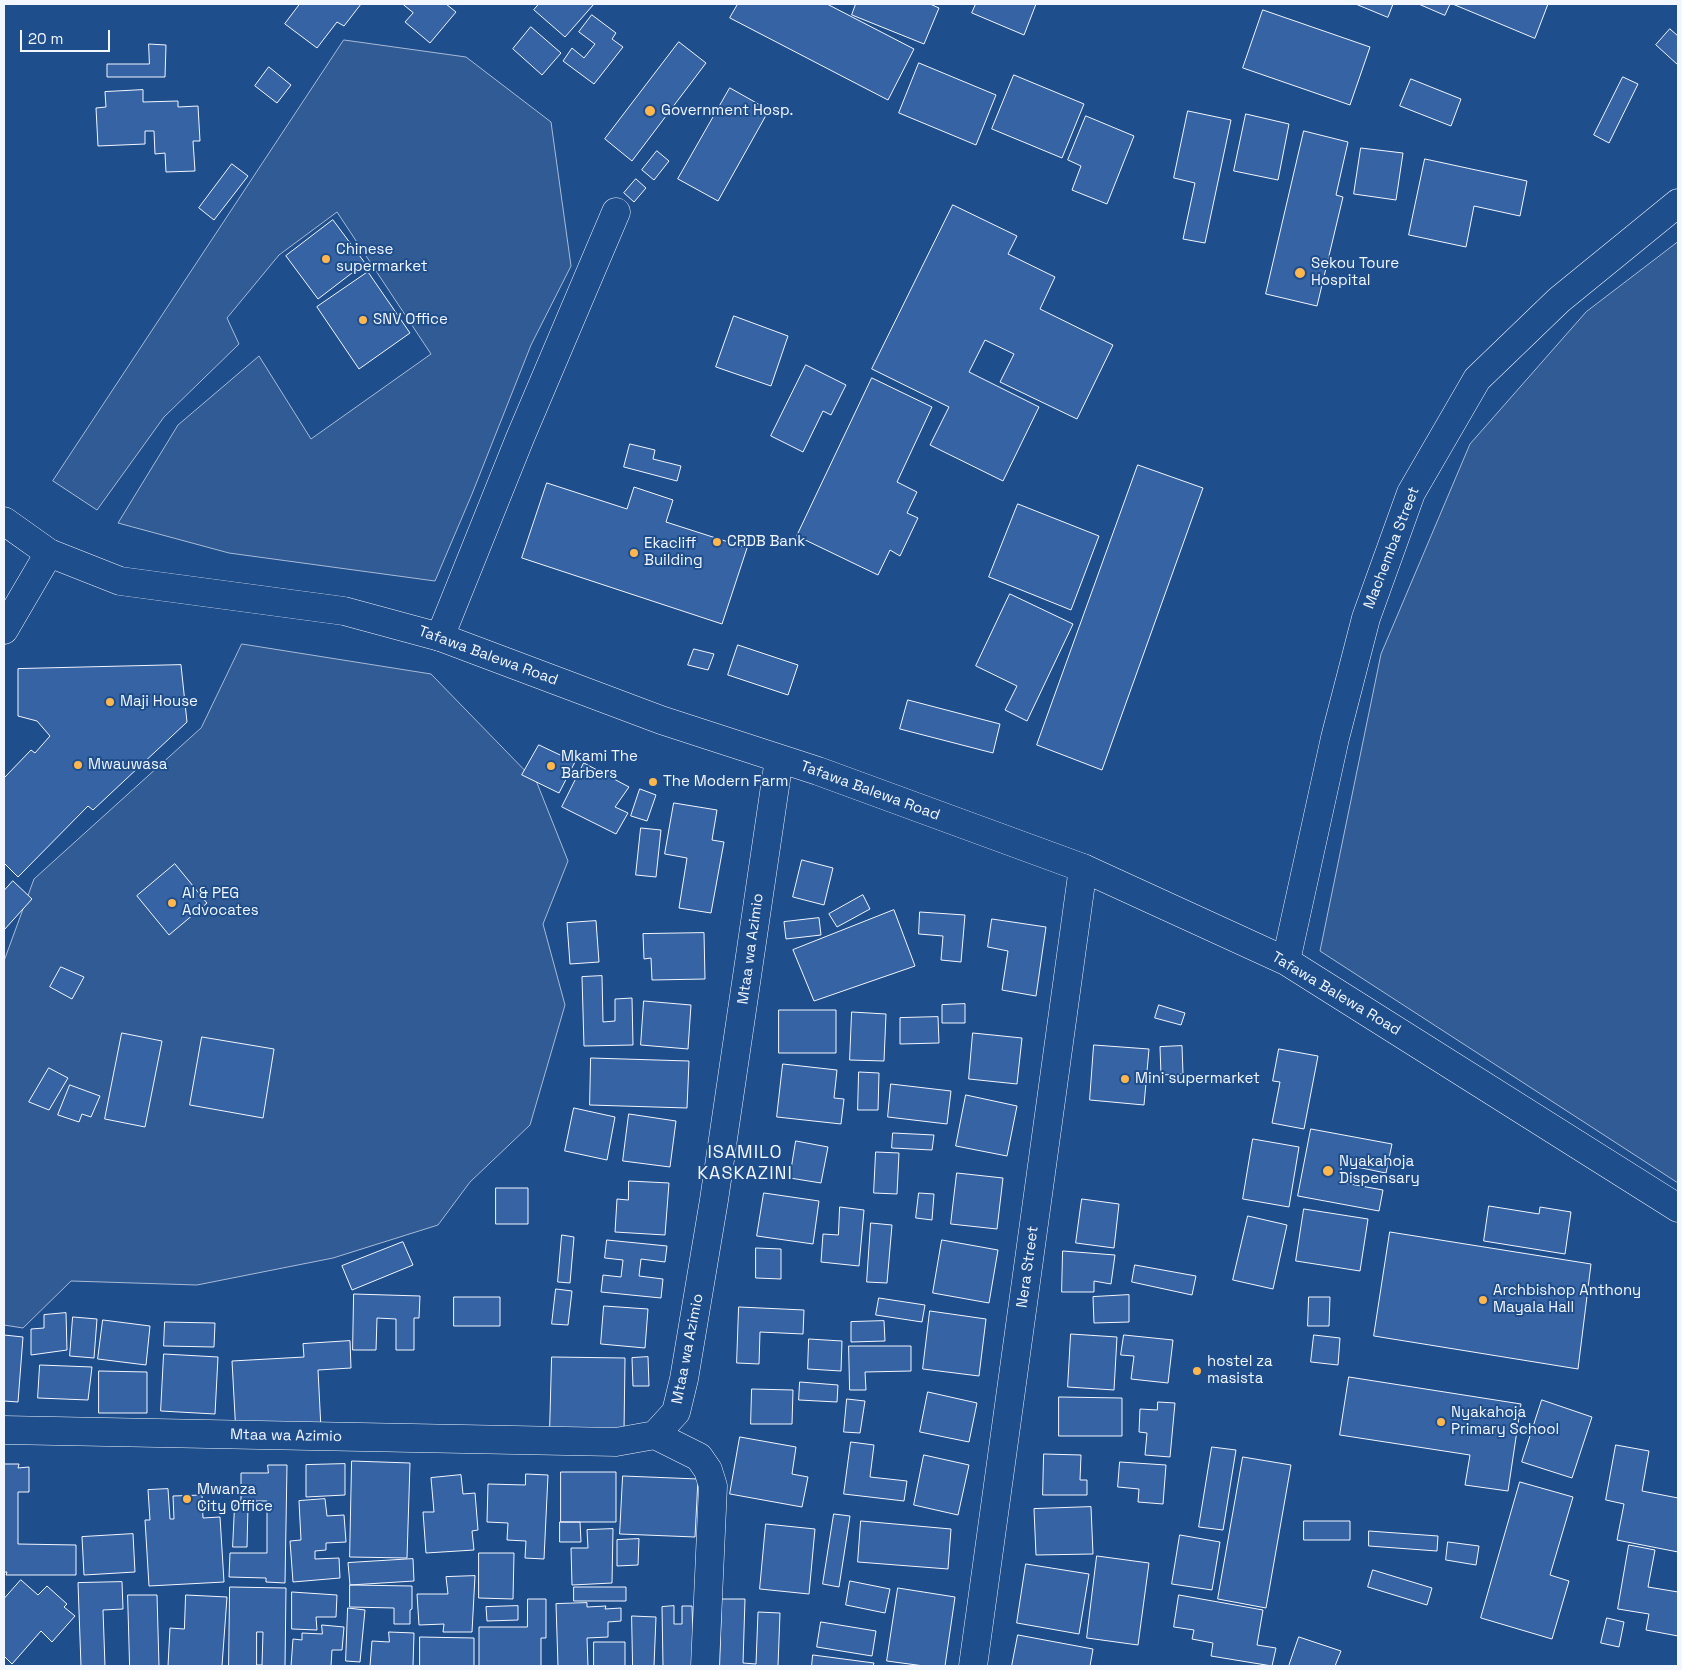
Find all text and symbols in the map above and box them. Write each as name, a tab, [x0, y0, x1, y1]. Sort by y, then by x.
scale bar	[22, 20, 112, 52]
text: 20 m	[28, 29, 63, 48]
place label: Government Hosp.	[661, 102, 793, 120]
marker: Government Hosp.	[643, 104, 657, 118]
place label: Chinese supermarket	[336, 241, 428, 276]
marker: Chinese supermarket	[320, 253, 332, 265]
place label: Sekou Toure Hospital	[1311, 255, 1399, 290]
marker: Sekou Toure Hospital	[1293, 266, 1307, 280]
place label: SNV Office	[373, 311, 448, 329]
marker: SNV Office	[357, 314, 369, 326]
street label: Machemba Street	[1360, 484, 1424, 612]
place label: CRDB Bank	[727, 533, 805, 551]
place label: Ekacliff Building	[644, 535, 703, 570]
marker: CRDB Bank	[711, 536, 723, 548]
marker: Ekacliff Building	[628, 547, 640, 559]
street label: Tafawa Balewa Road	[416, 622, 560, 690]
place label: Maji House	[120, 693, 198, 711]
marker: Maji House	[104, 696, 116, 708]
place label: Mkami The Barbers	[561, 748, 638, 783]
place label: Mwauwasa	[88, 756, 167, 774]
street label: Tafawa Balewa Road	[798, 757, 942, 825]
marker: Mwauwasa	[72, 759, 84, 771]
marker: Mkami The Barbers	[545, 760, 557, 772]
place label: The Modern Farm	[663, 773, 788, 791]
marker: The Modern Farm	[647, 776, 659, 788]
place label: AI & PEG Advocates	[182, 885, 259, 920]
street label: Mtaa wa Azimio	[734, 892, 768, 1006]
marker: AI & PEG Advocates	[166, 897, 178, 909]
street label: Tafawa Balewa Road	[1268, 948, 1404, 1040]
place label: Mini supermarket	[1135, 1070, 1260, 1088]
marker: Mini supermarket	[1119, 1073, 1131, 1085]
district label: ISAMILO KASKAZINI	[696, 1142, 794, 1184]
place label: Nyakahoja Dispensary	[1339, 1153, 1420, 1188]
marker: Nyakahoja Dispensary	[1321, 1164, 1335, 1178]
street label: Nera Street	[1013, 1225, 1043, 1309]
place label: Archbishop Anthony Mayala Hall	[1493, 1282, 1641, 1317]
street label: Mtaa wa Azimio	[668, 1292, 708, 1406]
marker: Archbishop Anthony Mayala Hall	[1477, 1294, 1489, 1306]
place label: hostel za masista	[1207, 1353, 1273, 1388]
marker: hostel za masista	[1191, 1365, 1203, 1377]
place label: Nyakahoja Primary School	[1451, 1404, 1559, 1439]
marker: Nyakahoja Primary School	[1435, 1416, 1447, 1428]
street label: Mtaa wa Azimio	[230, 1426, 342, 1446]
place label: Mwanza City Office	[197, 1481, 273, 1516]
marker: Mwanza City Office	[181, 1493, 193, 1505]

